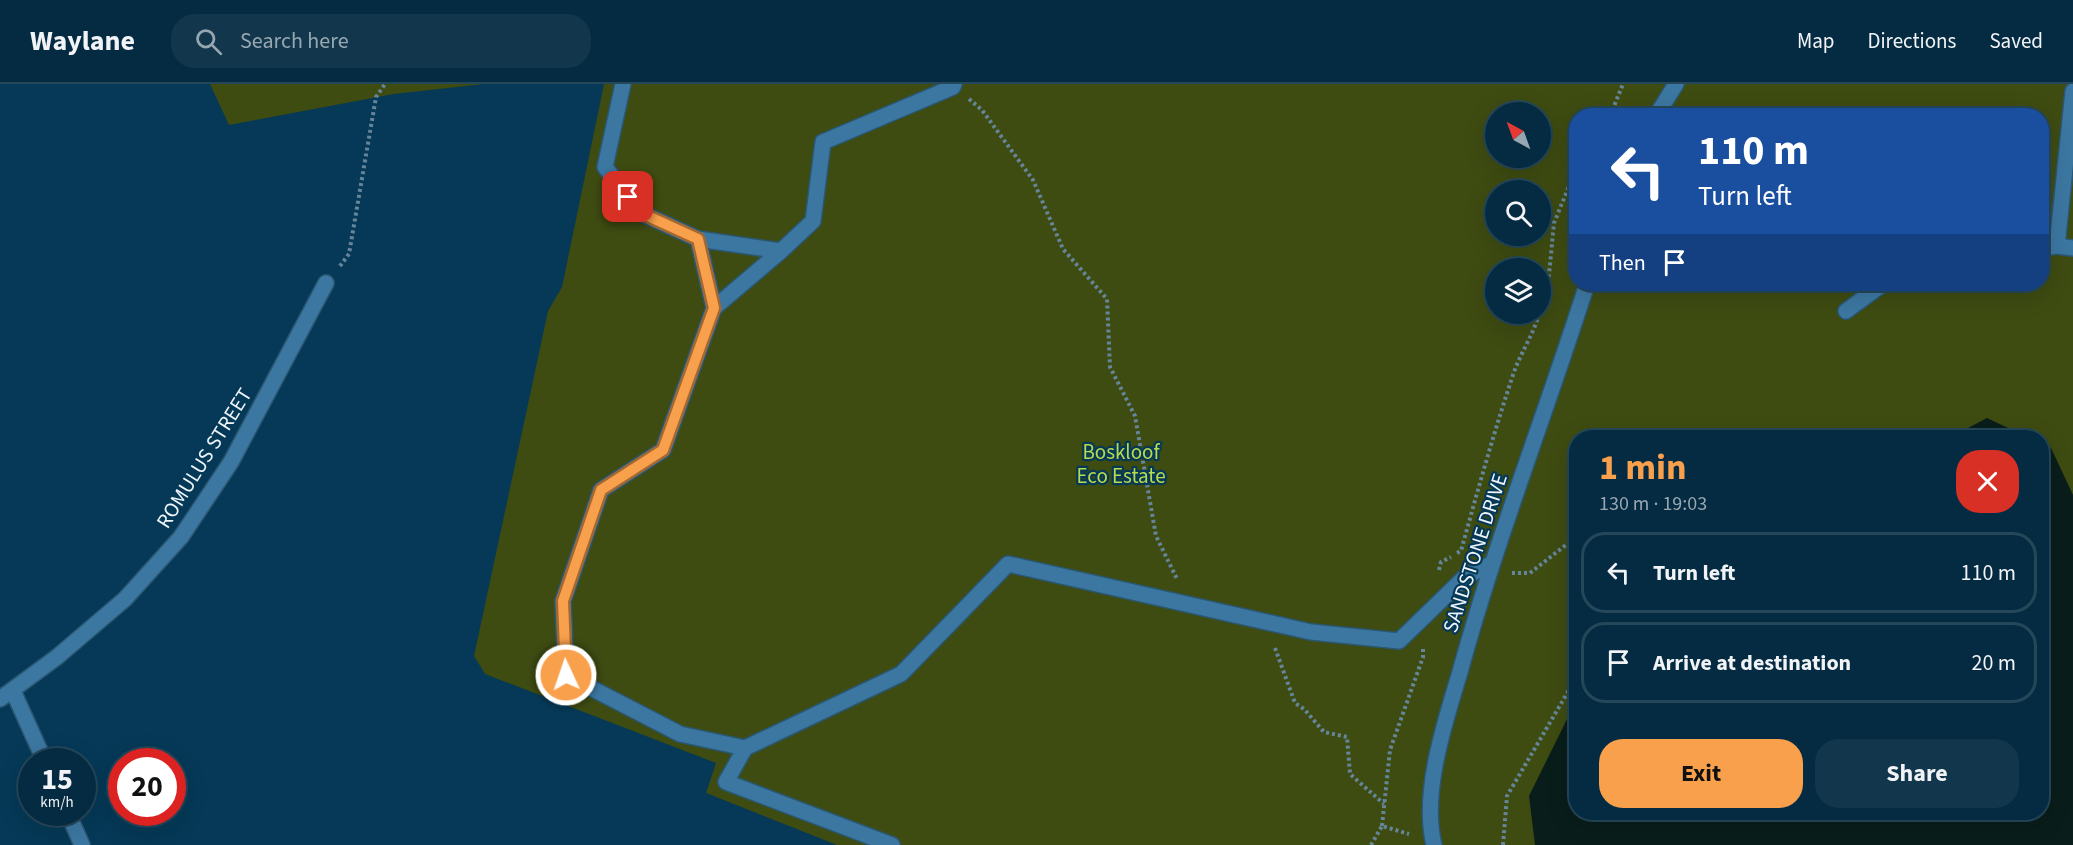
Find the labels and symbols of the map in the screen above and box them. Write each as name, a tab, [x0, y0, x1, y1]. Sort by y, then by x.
north arrow	[1485, 102, 1551, 168]
pin	[602, 171, 653, 222]
street label: ROMULUS STREET	[149, 382, 259, 534]
park label: Boskloof Eco Estate	[1076, 437, 1166, 491]
street label: SANDSTONE DRIVE	[1435, 470, 1515, 636]
position arrow	[534, 643, 598, 707]
speed limit sign: 20	[108, 748, 186, 826]

